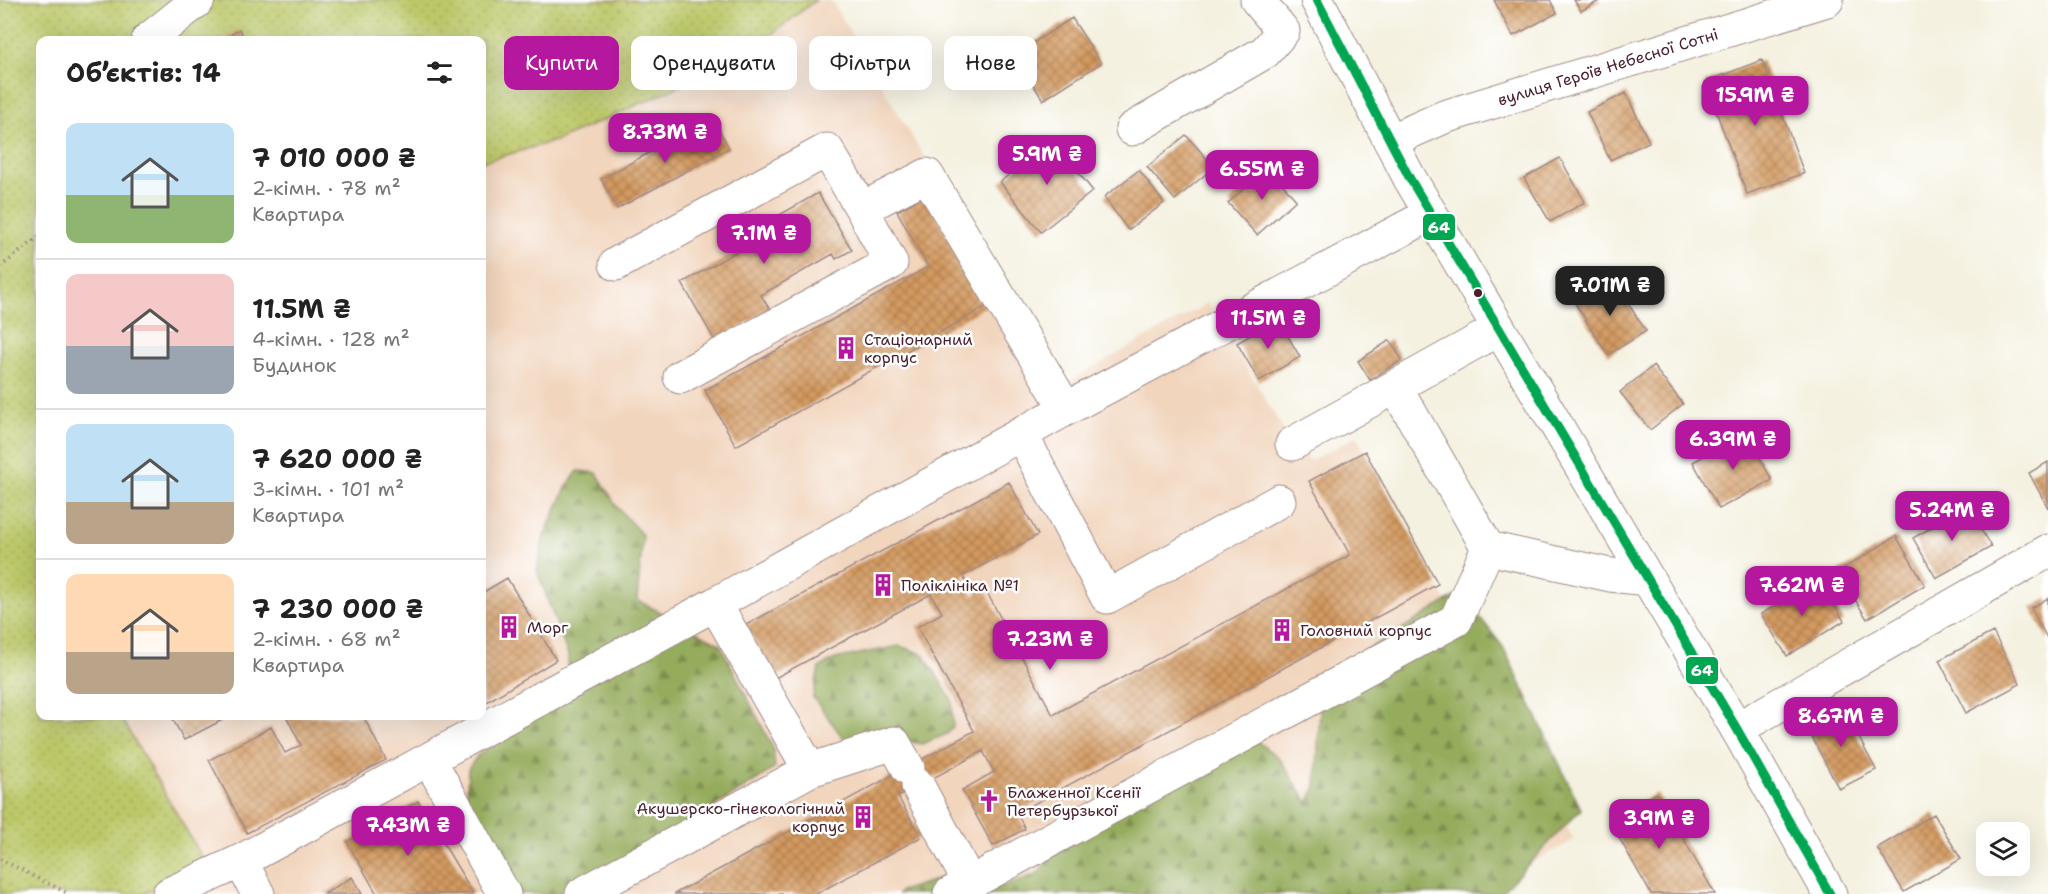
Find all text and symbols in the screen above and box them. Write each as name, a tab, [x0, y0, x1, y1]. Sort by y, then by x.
street label: вулиця Героїв Небесної Сотні	[1495, 23, 1721, 111]
chip: Купити	[504, 36, 619, 90]
chip: Орендувати	[631, 36, 797, 90]
chip: Фільтри	[809, 36, 932, 90]
chip: Нове	[944, 36, 1037, 90]
text: Об’єктів: 14	[66, 55, 221, 90]
icon: filters	[423, 56, 456, 89]
pin: 15.9M ₴	[1700, 76, 1810, 127]
text: 15.9M ₴	[1715, 82, 1795, 108]
pin: 8.73M ₴	[610, 113, 720, 164]
text: 8.73M ₴	[622, 119, 708, 145]
pin: 5.9M ₴	[998, 135, 1096, 186]
text: 7 010 000 ₴	[252, 140, 416, 175]
text: 5.9M ₴	[1012, 141, 1082, 167]
icon: home	[114, 147, 186, 219]
pin: 6.55M ₴	[1207, 150, 1317, 201]
text: 6.55M ₴	[1219, 156, 1305, 182]
text: 2-кімн. · 78 m²	[252, 175, 401, 201]
text: Квартира	[252, 201, 344, 227]
line badge: 64	[1422, 213, 1456, 241]
pin: 7.1M ₴	[715, 214, 813, 265]
text: 64	[1428, 217, 1450, 238]
text: 7.1M ₴	[731, 220, 797, 246]
pin: 7.01M ₴	[1555, 266, 1665, 317]
text: 7.01M ₴	[1569, 272, 1651, 298]
unlabelled marker	[1472, 287, 1484, 299]
text: 11.5M ₴	[252, 291, 351, 326]
icon: home	[114, 298, 186, 370]
pin: 11.5M ₴	[1213, 299, 1323, 350]
text: 11.5M ₴	[1230, 305, 1306, 331]
text: 4-кімн. · 128 m²	[252, 326, 410, 352]
place label: Стаціонарний корпус	[864, 329, 973, 368]
building icon: Стаціонарний корпус	[833, 335, 859, 361]
text: Будинок	[252, 352, 336, 378]
pin: 6.39M ₴	[1678, 420, 1788, 471]
text: 6.39M ₴	[1689, 426, 1777, 452]
text: 7 620 000 ₴	[252, 441, 422, 476]
icon: home	[114, 448, 186, 520]
text: 3-кімн. · 101 m²	[252, 476, 404, 502]
pin: 5.24M ₴	[1897, 491, 2007, 542]
text: 5.24M ₴	[1909, 497, 1995, 523]
text: Квартира	[252, 502, 344, 528]
pin: 7.62M ₴	[1747, 566, 1857, 617]
building icon: Поліклініка №1	[870, 572, 896, 598]
text: 7.62M ₴	[1759, 572, 1845, 598]
place label: Поліклініка №1	[901, 575, 1019, 596]
text: 7 230 000 ₴	[252, 591, 423, 626]
icon: home	[114, 598, 186, 670]
building icon: Морг	[496, 614, 522, 640]
place label: Морг	[527, 617, 569, 638]
building icon: Головний корпус	[1269, 617, 1295, 643]
pin: 7.23M ₴	[995, 620, 1105, 671]
place label: Головний корпус	[1300, 620, 1432, 641]
text: 2-кімн. · 68 m²	[252, 626, 401, 652]
text: 7.23M ₴	[1007, 626, 1093, 652]
text: Квартира	[252, 652, 344, 678]
line badge: 64	[1685, 656, 1719, 685]
text: 64	[1691, 660, 1713, 681]
pin: 8.67M ₴	[1786, 697, 1896, 748]
text: 8.67M ₴	[1798, 703, 1884, 729]
place label: Блаженної Ксенії Петербурзької	[1007, 782, 1141, 821]
church icon: Блаженної Ксенії Петербурзької	[976, 788, 1002, 814]
place label: Акушерско-гінекологічний корпус	[636, 798, 845, 837]
pin: 3.9M ₴	[1610, 799, 1708, 850]
building icon: Акушерско-гінекологічний корпус	[850, 804, 876, 830]
text: 3.9M ₴	[1623, 805, 1695, 831]
pin: 7.43M ₴	[353, 806, 463, 857]
text: 7.43M ₴	[366, 812, 450, 838]
map controls	[1976, 822, 2030, 876]
button: layers	[1976, 822, 2030, 876]

